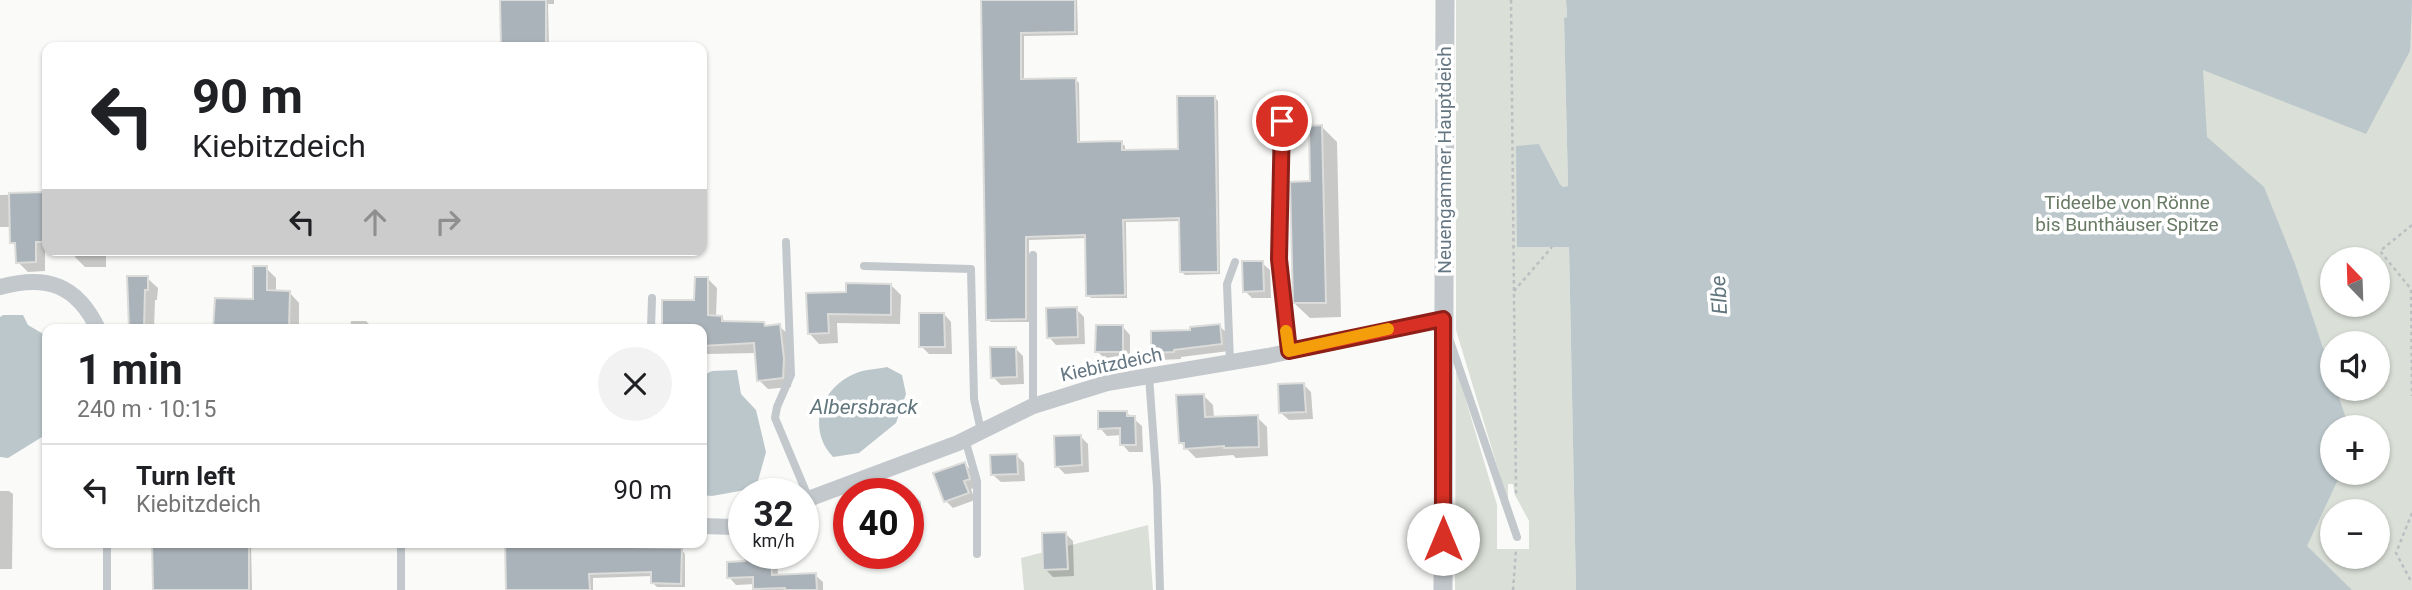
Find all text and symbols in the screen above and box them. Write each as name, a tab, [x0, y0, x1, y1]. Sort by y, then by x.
street label: Neuengammer Hauptdeich	[1433, 46, 1456, 274]
text: 90 m	[192, 68, 303, 125]
icon: left	[77, 70, 168, 161]
pin	[1252, 91, 1312, 151]
icon: arrive	[1263, 102, 1301, 140]
text: Kiebitzdeich	[192, 127, 366, 165]
park label: Tideelbe von Rönne bis Bunthäuser Spitze	[2035, 191, 2219, 236]
icon: left	[283, 203, 321, 241]
icon: ahead	[356, 203, 394, 241]
icon: right	[429, 203, 467, 241]
north arrow	[2320, 247, 2390, 317]
map controls	[2320, 247, 2390, 569]
water label: Elbe	[1706, 275, 1732, 315]
button: sound	[2320, 331, 2390, 401]
street label: Kiebitzdeich	[1058, 343, 1164, 386]
text: 1 min	[77, 345, 183, 394]
button: close	[598, 347, 672, 421]
water label: Albersbrack	[809, 395, 919, 419]
text: 240 m · 10:15	[77, 396, 216, 423]
button: +	[2320, 415, 2390, 485]
text: Turn left	[136, 461, 235, 491]
icon: left	[77, 471, 115, 509]
text: 90 m	[614, 475, 672, 505]
speed limit sign: 40	[833, 478, 924, 569]
text: Kiebitzdeich	[136, 491, 261, 518]
text: 32	[753, 494, 794, 535]
button: −	[2320, 499, 2390, 569]
position arrow	[1406, 502, 1480, 576]
text: km/h	[752, 530, 795, 551]

